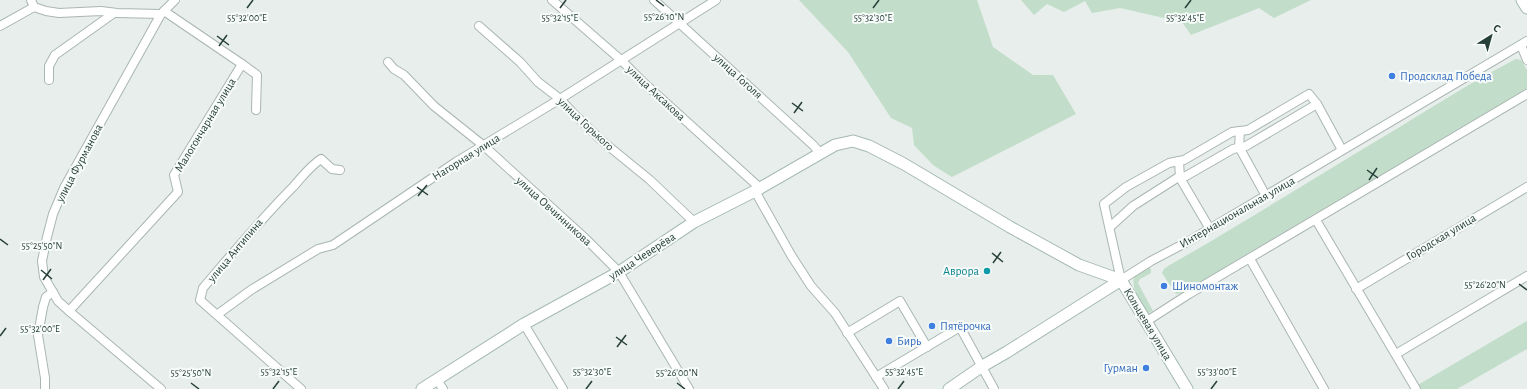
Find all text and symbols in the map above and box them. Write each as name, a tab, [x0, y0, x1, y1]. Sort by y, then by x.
text: 55°26'10"N	[644, 12, 684, 22]
text: 55°32'00"E	[227, 13, 267, 23]
text: 55°32'15"E	[542, 13, 579, 23]
text: 55°32'30"E	[854, 13, 892, 23]
text: 55°32'45"E	[1166, 13, 1204, 23]
north arrow	[1471, 16, 1511, 56]
text: С	[1491, 22, 1502, 35]
street label: улица Гоголя	[710, 50, 765, 102]
street label: улица Аксакова	[623, 62, 688, 124]
place label: Продсклад Победа	[1400, 70, 1492, 82]
marker: Продсклад Победа	[1387, 71, 1397, 81]
street label: Малогончарная улица	[172, 75, 239, 175]
street label: улица Горького	[554, 94, 617, 154]
street label: улица Фурманова	[53, 122, 106, 205]
street label: Нагорная улица	[430, 131, 503, 183]
street label: улица Овчинникова	[513, 173, 594, 249]
street label: Интернациональная улица	[1177, 174, 1298, 251]
street label: Городская улица	[1404, 211, 1479, 263]
street label: улица Антипина	[204, 216, 266, 285]
street label: улица Чеверёва	[606, 230, 678, 283]
text: 55°25'50"N	[22, 241, 62, 251]
place label: Аврора	[943, 265, 980, 277]
marker: Аврора	[982, 266, 992, 276]
place label: Шиномонтаж	[1172, 280, 1239, 292]
text: 55°26'20"N	[1464, 280, 1506, 290]
marker: Шиномонтаж	[1159, 281, 1169, 291]
street label: Кольцевая улица	[1121, 286, 1175, 363]
place label: Пятёрочка	[940, 320, 992, 332]
marker: Пятёрочка	[927, 321, 937, 331]
text: 55°32'00"E	[20, 324, 60, 334]
place label: Бирь	[897, 335, 921, 347]
marker: Бирь	[884, 336, 894, 346]
place label: Гурман	[1103, 362, 1138, 375]
marker: Гурман	[1141, 363, 1151, 373]
text: 55°32'15"E	[261, 367, 298, 377]
text: 55°32'30"E	[573, 367, 611, 377]
text: 55°32'45"E	[885, 367, 923, 377]
text: 55°33'00"E	[1197, 367, 1237, 377]
text: 55°25'50"N	[171, 368, 211, 378]
text: 55°26'00"N	[656, 368, 698, 378]

